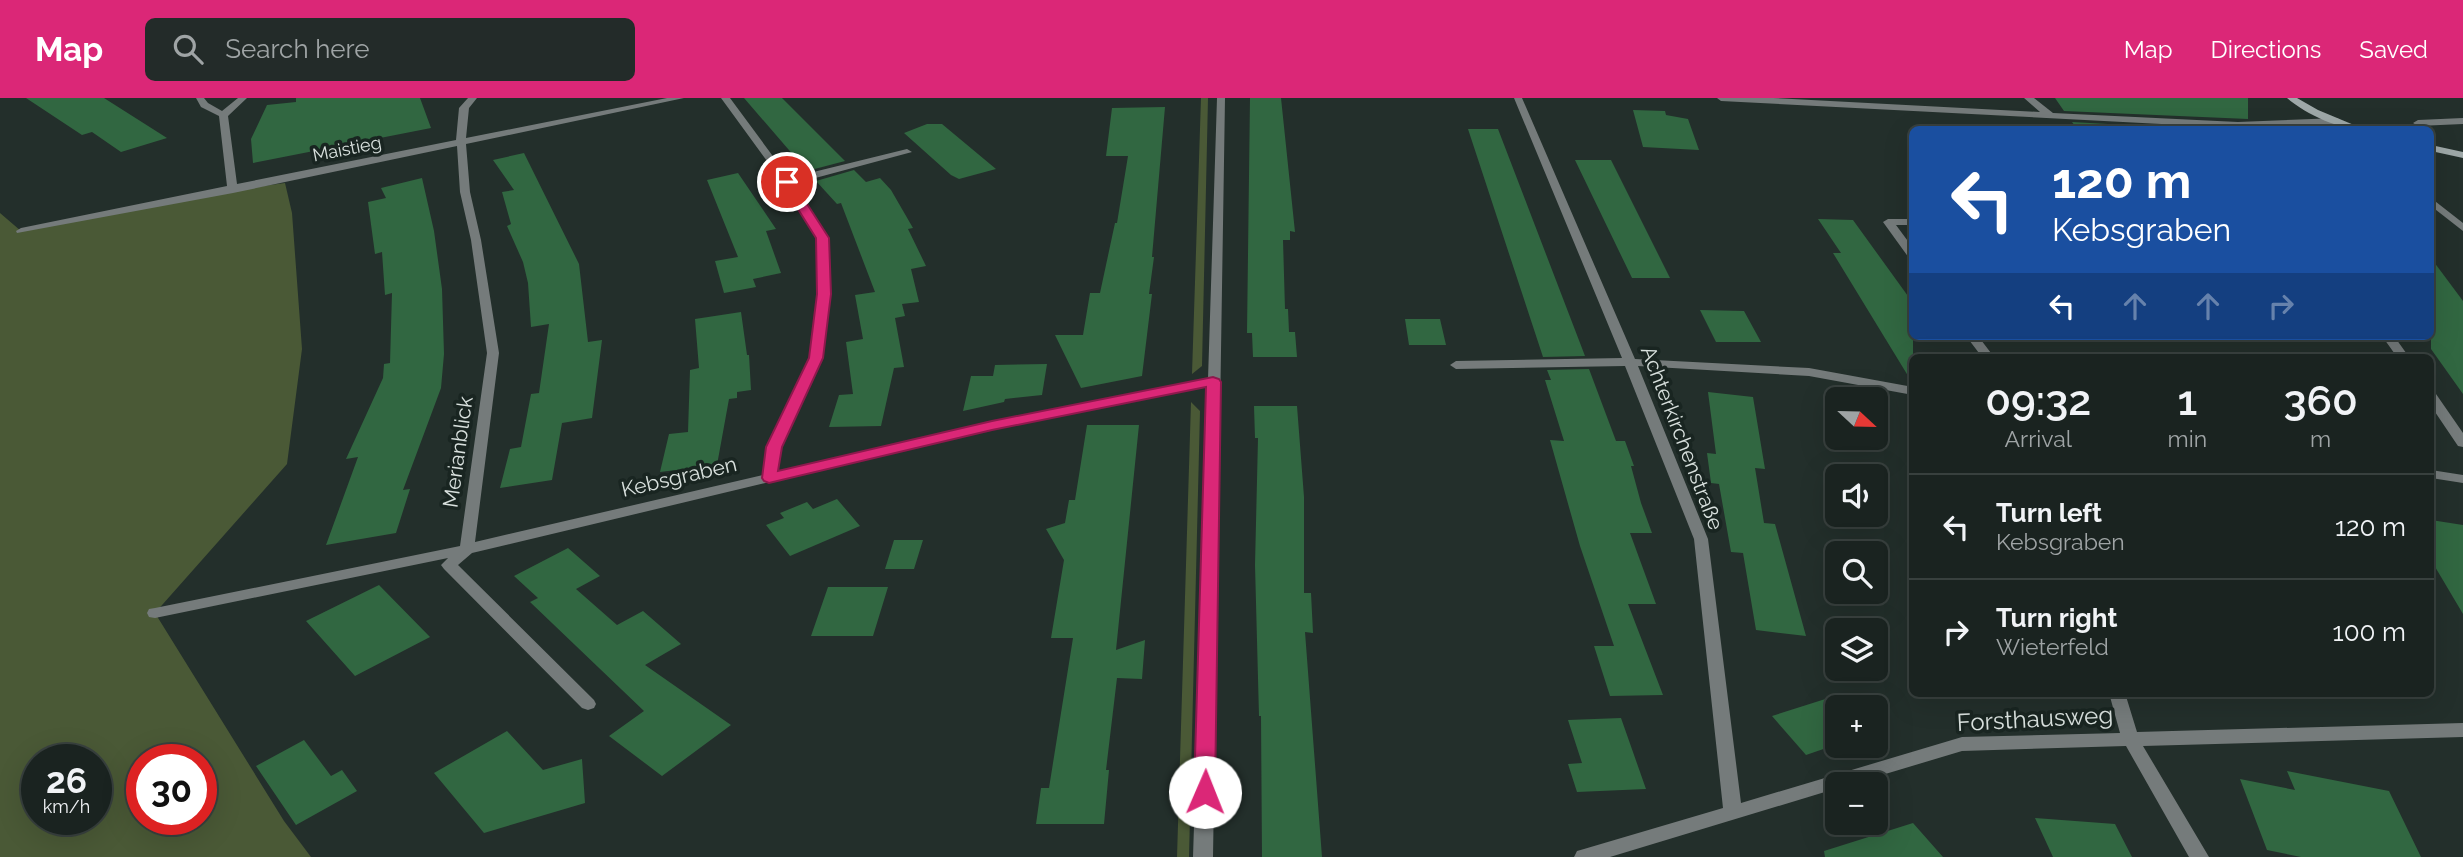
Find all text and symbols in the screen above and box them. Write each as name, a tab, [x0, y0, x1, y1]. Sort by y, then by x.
search box	[145, 18, 635, 81]
text: Map	[35, 30, 103, 69]
icon: search	[169, 30, 207, 68]
text: Search here	[225, 34, 370, 64]
text: Map	[2124, 35, 2173, 64]
text: Directions	[2211, 35, 2321, 64]
text: Saved	[2359, 35, 2428, 64]
street label: Maistieg	[311, 132, 383, 165]
pin	[757, 152, 817, 212]
text: 120 m	[2052, 152, 2191, 209]
icon: left	[1937, 154, 2028, 245]
icon: arrive	[768, 163, 806, 201]
text: Kebsgraben	[2052, 211, 2231, 248]
icon: left	[2043, 287, 2081, 325]
icon: ahead	[2116, 287, 2154, 325]
icon: ahead	[2189, 287, 2227, 325]
icon: right	[2262, 287, 2300, 325]
street label: Achterkirchenstraße	[1636, 342, 1729, 533]
text: 09:32	[1985, 376, 2091, 425]
text: 1	[2177, 376, 2197, 425]
text: 360	[2283, 376, 2358, 425]
north arrow	[1825, 387, 1888, 450]
map controls	[1825, 387, 1888, 835]
street label: Merianblick	[437, 395, 478, 509]
text: Arrival	[2005, 425, 2072, 452]
text: min	[2168, 425, 2207, 452]
text: m	[2310, 425, 2331, 452]
street label: Kebsgraben	[619, 451, 739, 502]
button: sound	[1825, 464, 1888, 527]
text: Turn left	[1996, 498, 2102, 528]
icon: left	[1937, 508, 1975, 546]
text: 120 m	[2335, 512, 2406, 542]
text: Kebsgraben	[1996, 528, 2125, 555]
button: search	[1825, 541, 1888, 604]
text: Turn right	[1996, 603, 2117, 633]
icon: right	[1937, 613, 1975, 651]
text: 100 m	[2333, 617, 2406, 647]
button: layers	[1825, 618, 1888, 681]
text: Wieterfeld	[1996, 633, 2109, 660]
button: +	[1825, 695, 1888, 758]
street label: Forsthausweg	[1956, 700, 2114, 737]
speed limit sign: 30	[126, 744, 217, 835]
position arrow	[1168, 755, 1242, 829]
text: 26	[46, 760, 87, 801]
button: −	[1825, 772, 1888, 835]
text: km/h	[43, 796, 90, 817]

